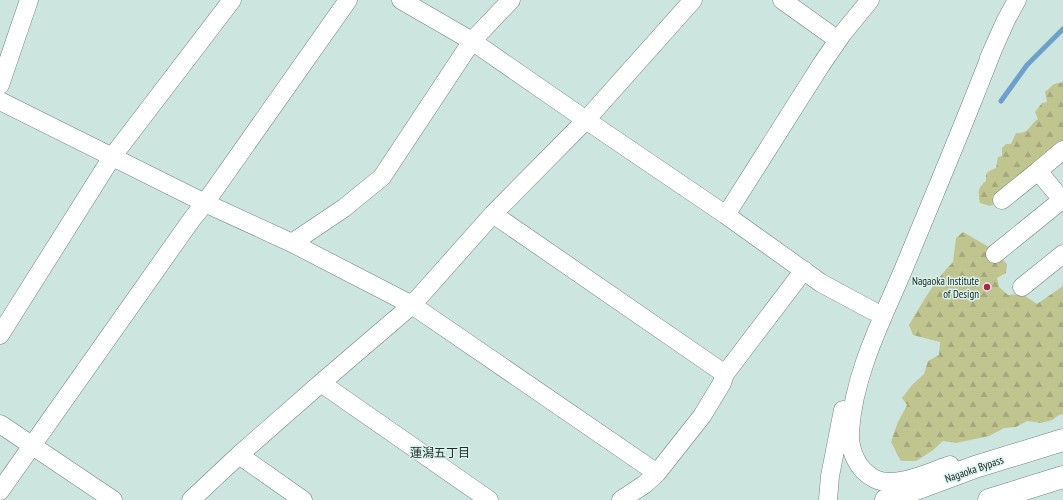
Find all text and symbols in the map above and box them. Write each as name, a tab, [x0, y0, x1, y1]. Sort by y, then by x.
place label: Nagaoka Institute of Design	[912, 274, 979, 301]
marker: Nagaoka Institute of Design	[982, 282, 992, 292]
district label: 蓮潟五丁目	[410, 445, 470, 460]
street label: Nagaoka Bypass	[943, 452, 1005, 486]

